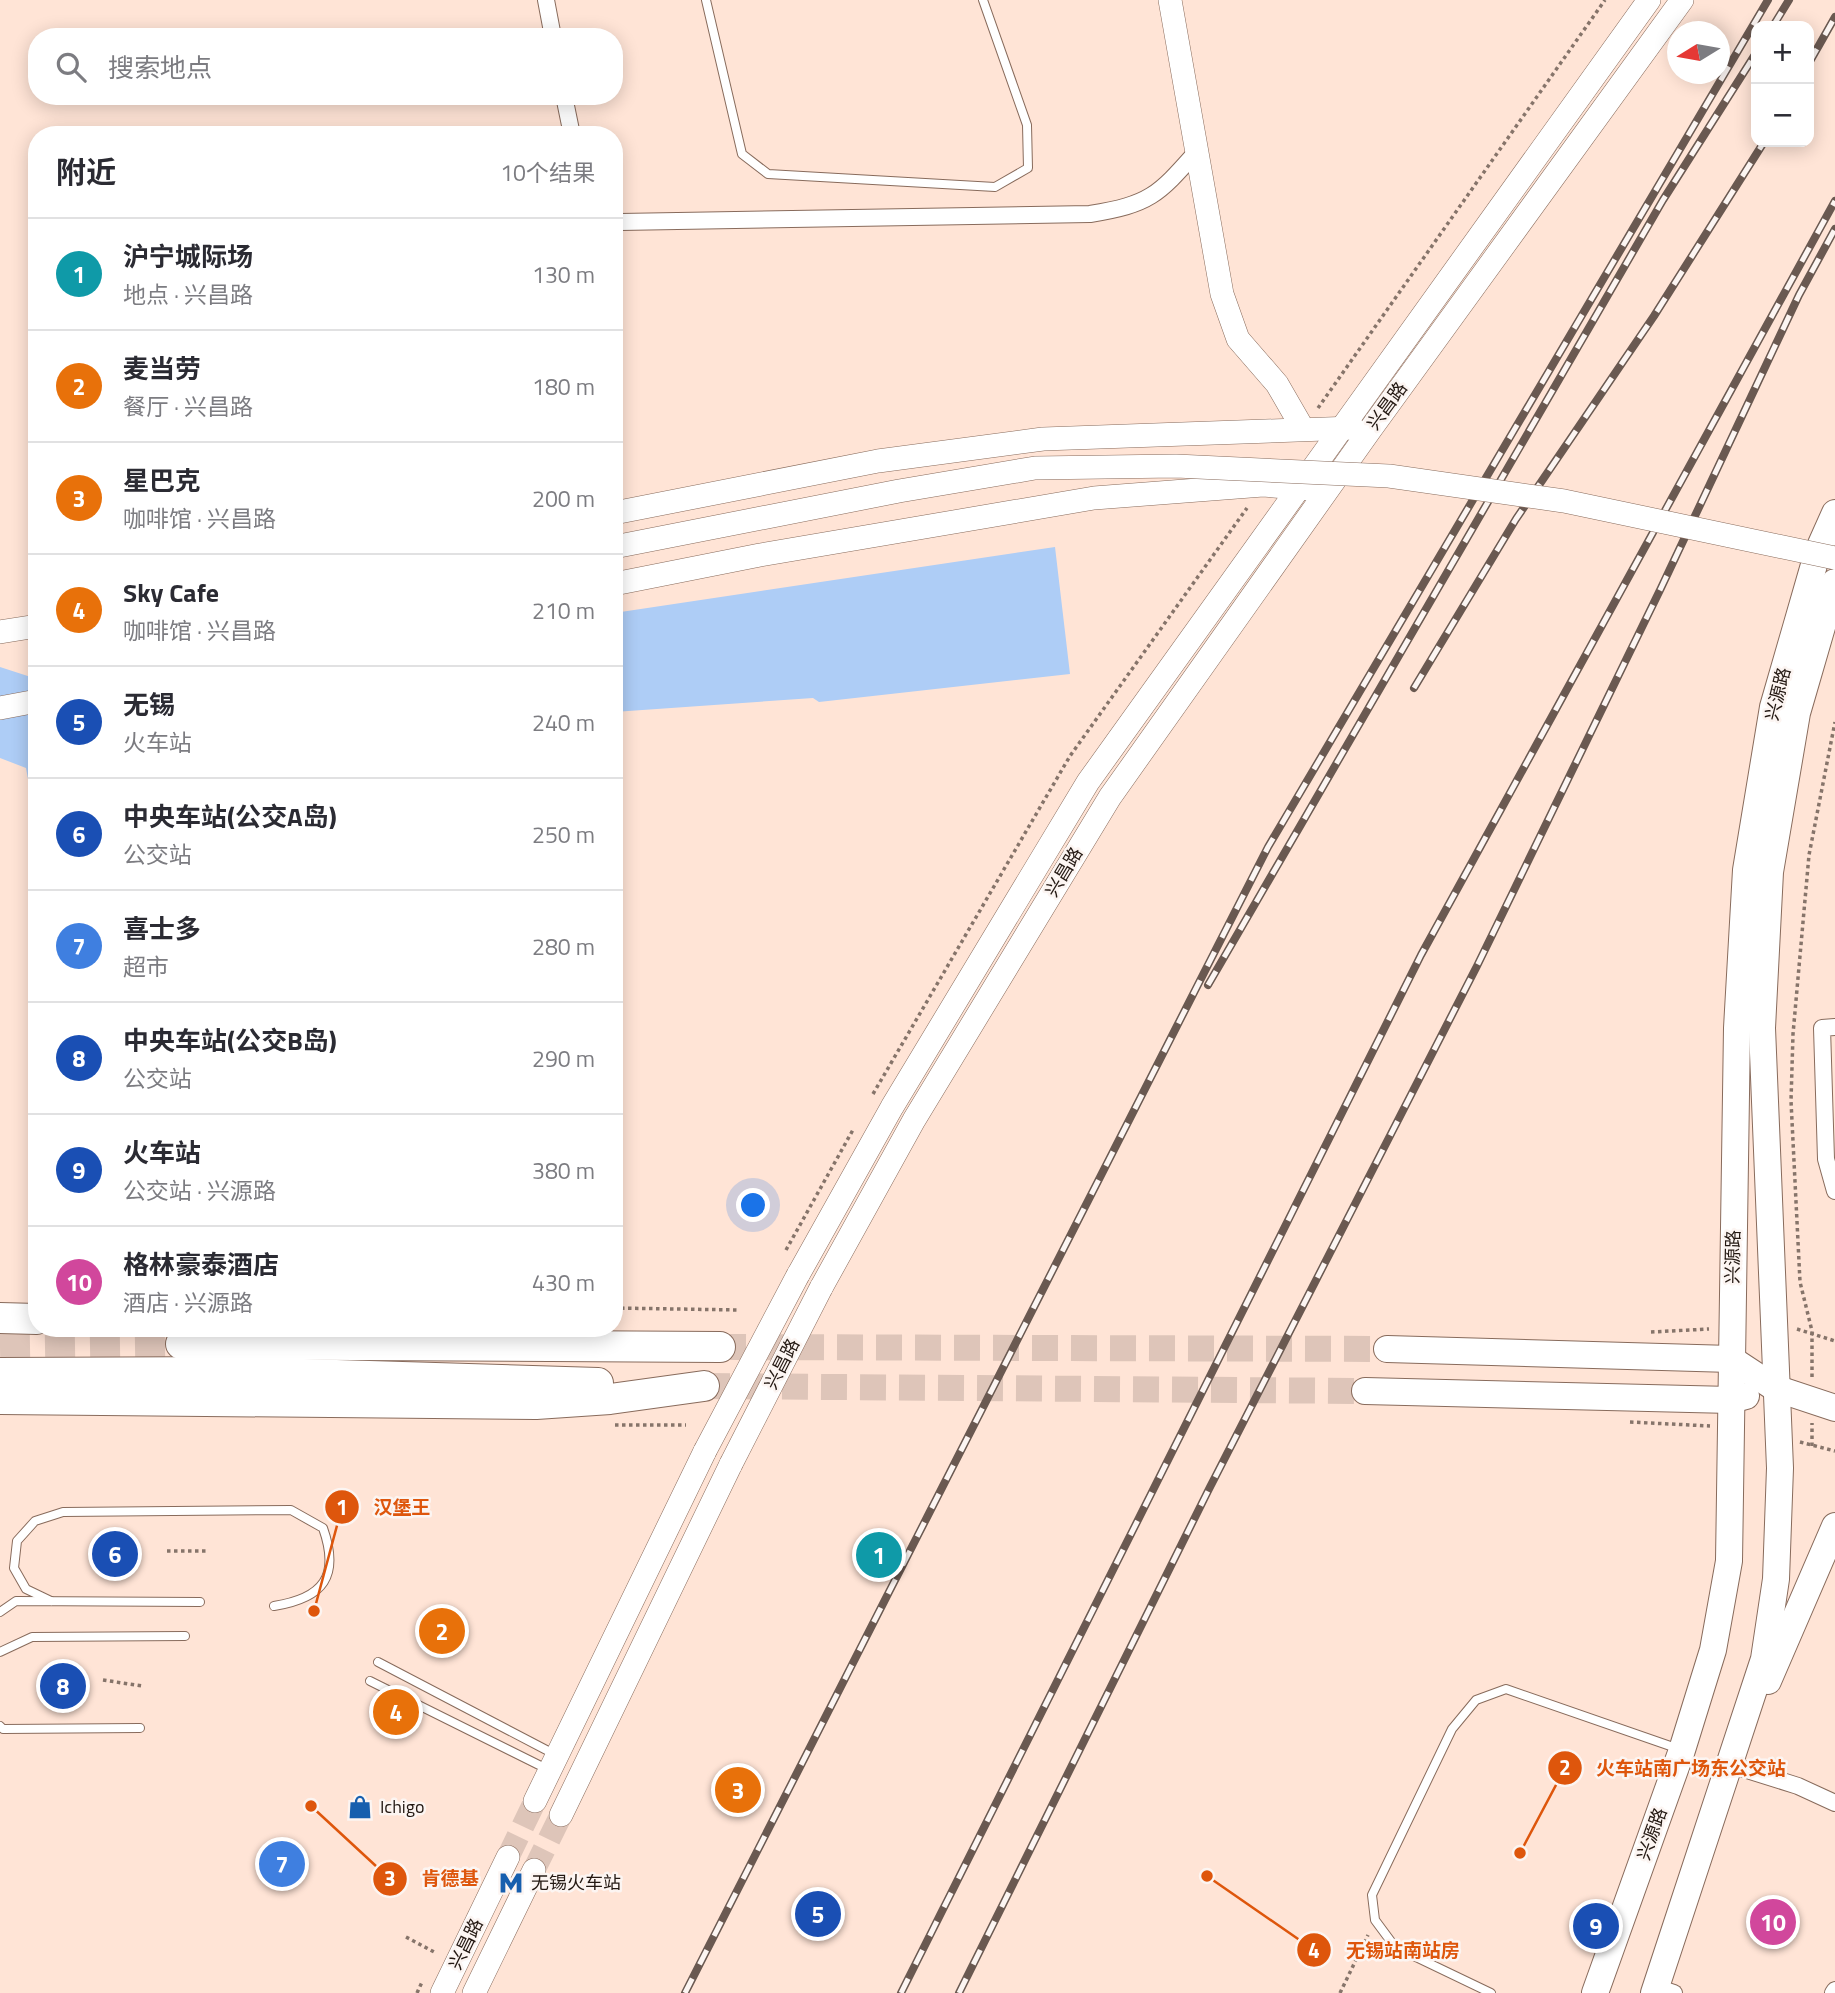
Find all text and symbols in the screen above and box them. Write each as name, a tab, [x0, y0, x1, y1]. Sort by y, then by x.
north arrow	[1667, 21, 1730, 84]
map controls	[1751, 21, 1814, 147]
button: +	[1751, 21, 1814, 84]
search box	[28, 28, 623, 105]
icon: search	[52, 48, 90, 86]
text: 搜索地点	[108, 48, 212, 87]
button: −	[1751, 84, 1814, 147]
text: 附近	[56, 149, 116, 195]
text: 10个结果	[500, 155, 595, 190]
text: 沪宁城际场	[123, 237, 253, 276]
text: 1	[73, 257, 85, 292]
text: 130 m	[532, 257, 595, 292]
text: 地点 · 兴昌路	[123, 277, 253, 312]
text: 麦当劳	[123, 349, 201, 388]
text: 2	[73, 369, 85, 404]
text: 180 m	[532, 369, 595, 404]
street label: 兴昌路	[1360, 376, 1413, 435]
text: 餐厅 · 兴昌路	[123, 389, 253, 424]
text: 星巴克	[123, 461, 201, 500]
text: 3	[73, 481, 85, 516]
text: 200 m	[532, 481, 595, 516]
text: 咖啡馆 · 兴昌路	[123, 501, 276, 536]
text: Sky Cafe	[123, 573, 219, 612]
text: 4	[73, 593, 85, 628]
text: 210 m	[532, 593, 595, 628]
text: 咖啡馆 · 兴昌路	[123, 613, 276, 648]
street label: 兴源路	[1758, 664, 1797, 723]
text: 无锡	[123, 685, 175, 724]
text: 5	[73, 705, 85, 740]
text: 240 m	[532, 705, 595, 740]
text: 火车站	[123, 725, 192, 760]
text: 中央车站(公交A岛)	[123, 797, 337, 836]
text: 6	[73, 817, 85, 852]
text: 250 m	[532, 817, 595, 852]
text: 公交站	[123, 837, 192, 872]
street label: 兴昌路	[1038, 842, 1089, 902]
text: 喜士多	[123, 909, 201, 948]
text: 7	[73, 929, 85, 964]
text: 280 m	[532, 929, 595, 964]
text: 超市	[123, 949, 169, 984]
text: 中央车站(公交B岛)	[123, 1021, 337, 1060]
text: 8	[73, 1041, 85, 1076]
text: 290 m	[532, 1041, 595, 1076]
text: 公交站	[123, 1061, 192, 1096]
text: 火车站	[123, 1133, 201, 1172]
text: 9	[73, 1153, 85, 1188]
text: 380 m	[532, 1153, 595, 1188]
text: 公交站 · 兴源路	[123, 1173, 276, 1208]
your location	[736, 1188, 770, 1222]
street label: 兴源路	[1719, 1230, 1746, 1284]
text: 格林豪泰酒店	[123, 1245, 279, 1284]
text: 10	[66, 1265, 92, 1300]
text: 430 m	[532, 1265, 595, 1300]
text: 酒店 · 兴源路	[123, 1285, 253, 1320]
street label: 兴昌路	[757, 1334, 806, 1394]
callout: 汉堡王	[325, 1487, 445, 1527]
text: 1	[336, 1491, 348, 1523]
text: 汉堡王	[373, 1492, 431, 1521]
pin: 6	[92, 1528, 138, 1580]
pin: 1	[856, 1529, 902, 1581]
pin: 2	[419, 1605, 465, 1657]
pin: 8	[40, 1660, 86, 1712]
pin: 4	[373, 1686, 419, 1738]
callout: 火车站南广场东公交站	[1547, 1748, 1800, 1788]
text: 2	[1559, 1751, 1571, 1783]
text: 火车站南广场东公交站	[1596, 1753, 1786, 1782]
pin: 3	[715, 1764, 761, 1816]
shop icon: Ichigo	[346, 1793, 374, 1821]
place label: Ichigo	[380, 1793, 425, 1820]
street label: 兴源路	[1630, 1804, 1673, 1864]
pin: 7	[259, 1838, 305, 1890]
callout: 肯德基	[372, 1859, 492, 1899]
text: 3	[384, 1862, 396, 1894]
text: 肯德基	[421, 1863, 479, 1892]
metro station icon: 无锡火车站	[497, 1869, 525, 1897]
place label: 无锡火车站	[531, 1869, 621, 1896]
pin: 5	[795, 1888, 841, 1940]
pin: 10	[1750, 1896, 1796, 1948]
pin: 9	[1573, 1900, 1619, 1952]
street label: 兴昌路	[442, 1914, 490, 1974]
callout: 无锡站南站房	[1297, 1930, 1474, 1970]
text: 4	[1308, 1934, 1320, 1966]
text: 无锡站南站房	[1346, 1935, 1460, 1964]

